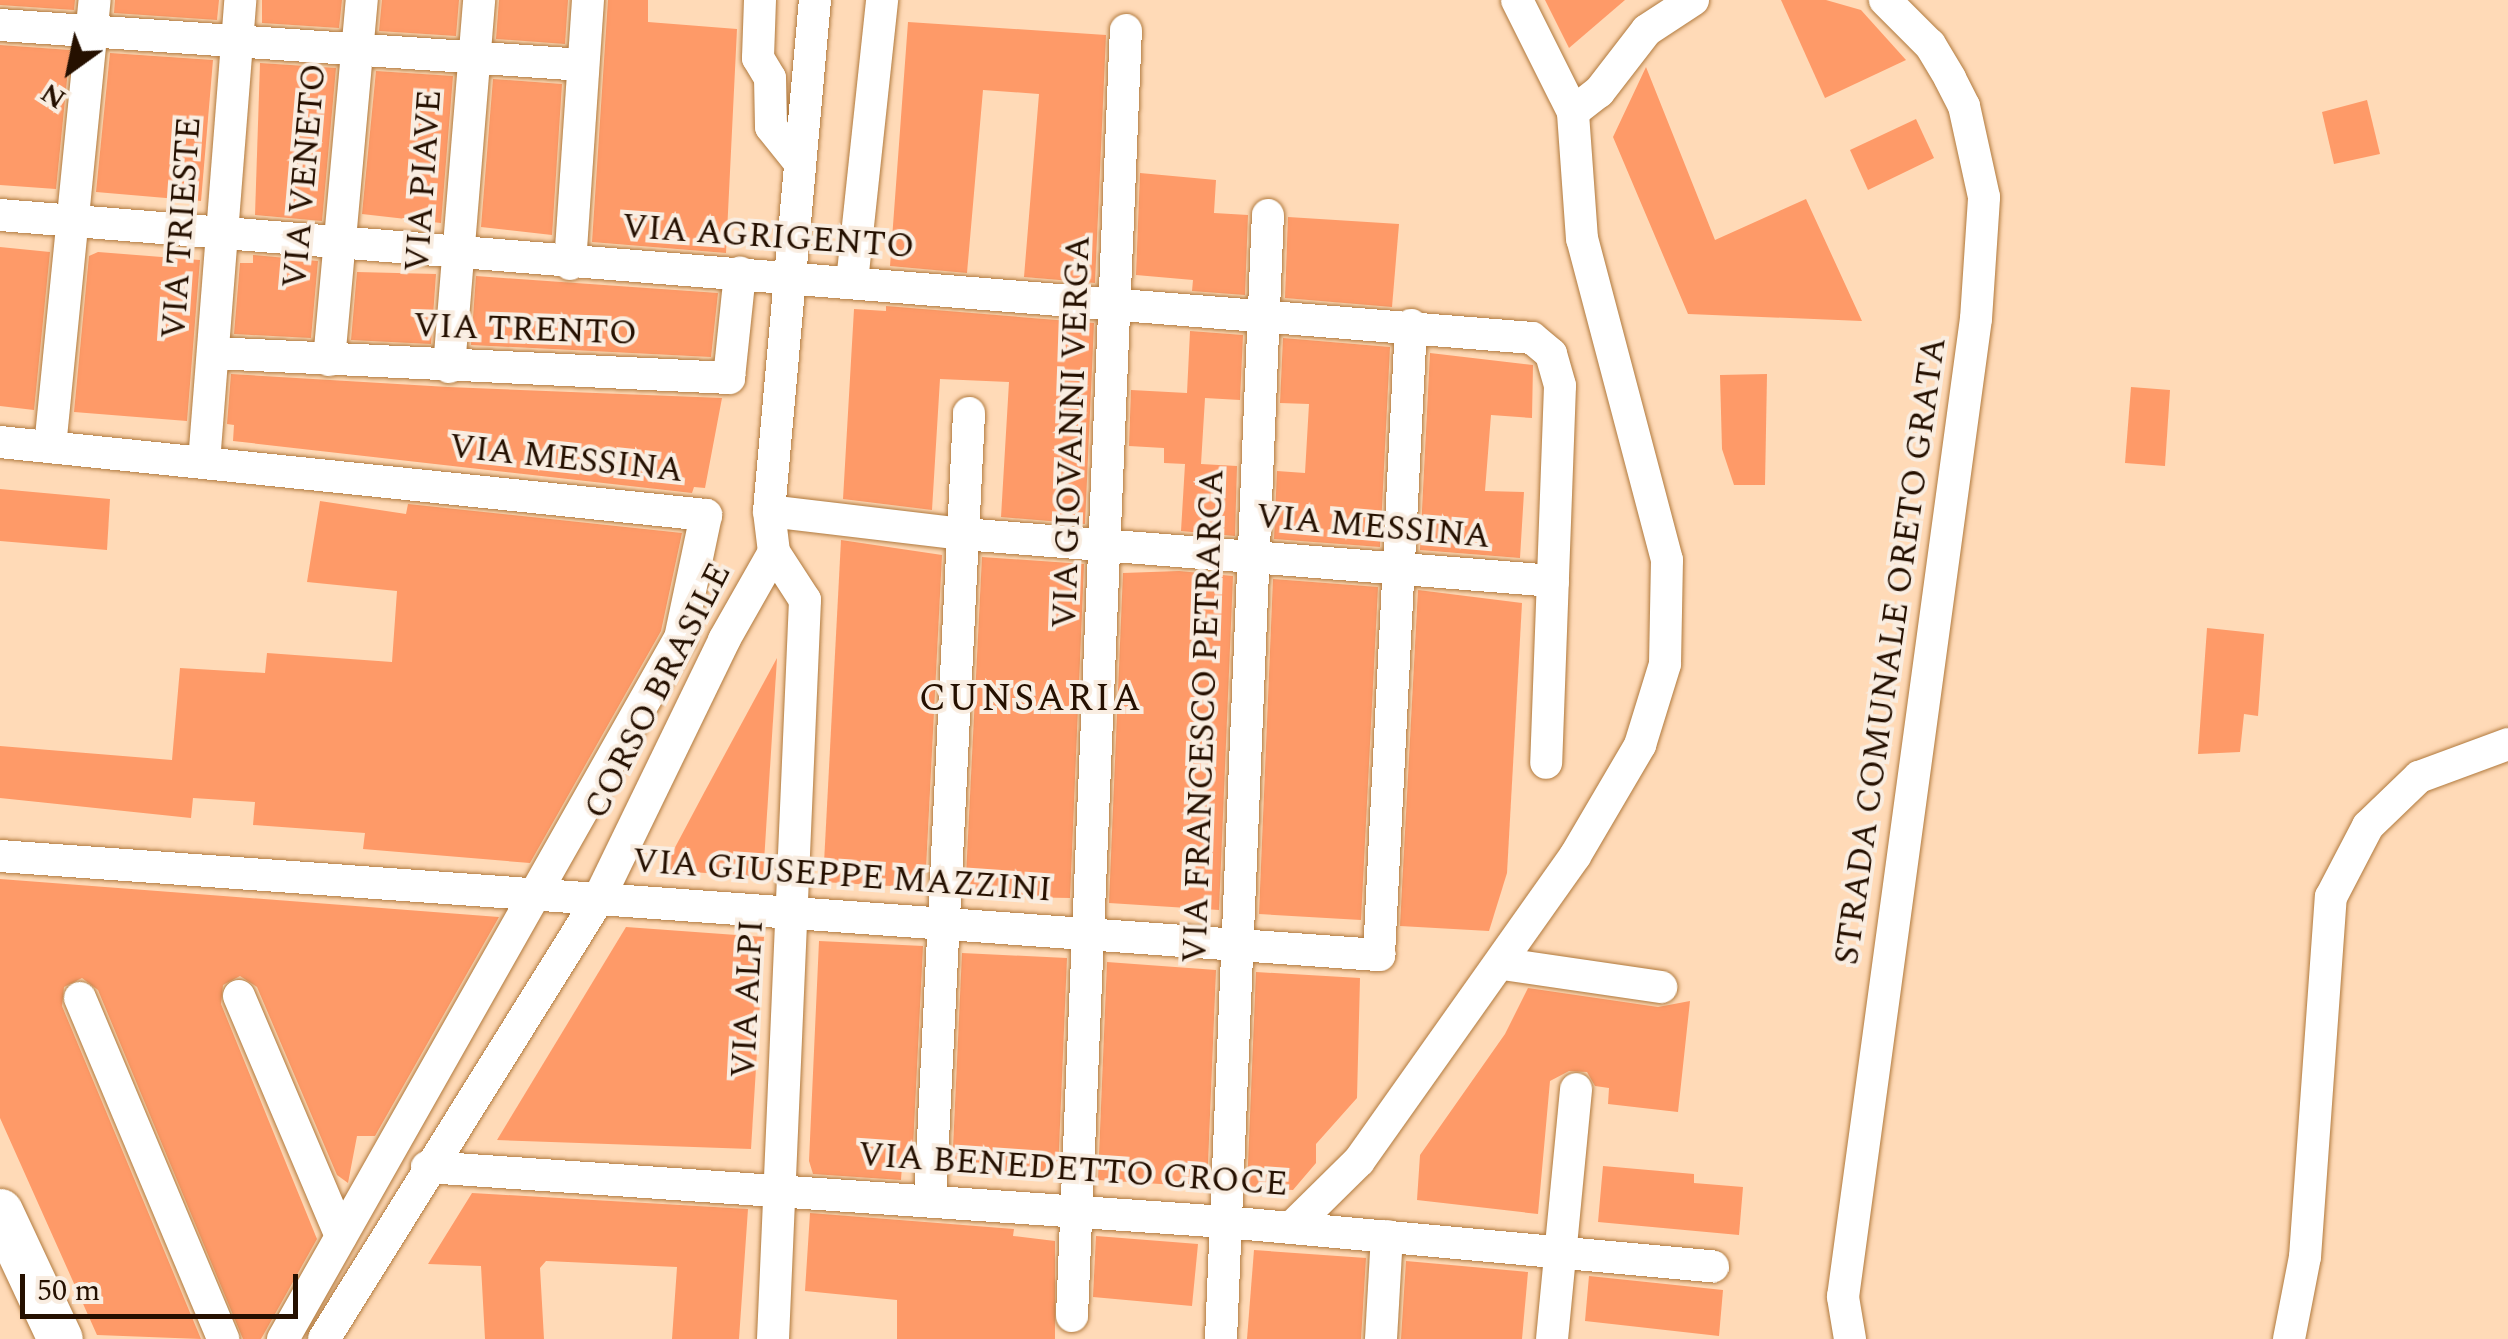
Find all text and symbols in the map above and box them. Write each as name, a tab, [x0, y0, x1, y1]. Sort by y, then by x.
north arrow	[20, 20, 120, 120]
street label: VIA VENETO	[274, 62, 336, 290]
text: N	[32, 71, 75, 120]
street label: VIA PIAVE	[397, 88, 451, 274]
street label: VIA TRIESTE	[153, 115, 211, 341]
street label: VIA AGRIGENTO	[620, 206, 916, 268]
street label: VIA GIOVANNI VERGA	[1044, 235, 1100, 629]
street label: VIA TRENTO	[412, 305, 638, 355]
street label: STRADA COMUNALE ORETO GRATA	[1826, 335, 1956, 967]
street label: VIA MESSINA	[447, 426, 685, 492]
street label: VIA FRANCESCO PETRARCA	[1174, 468, 1234, 964]
street label: VIA MESSINA	[1254, 496, 1492, 558]
street label: CORSO BRASILE	[575, 556, 741, 826]
district label: CUNSARIA	[919, 677, 1143, 723]
street label: VIA GIUSEPPE MAZZINI	[631, 840, 1053, 912]
street label: VIA ALPI	[723, 919, 773, 1079]
street label: VIA BENEDETTO CROCE	[857, 1134, 1289, 1206]
scale bar	[25, 1254, 302, 1316]
text: 50 m	[37, 1268, 100, 1314]

